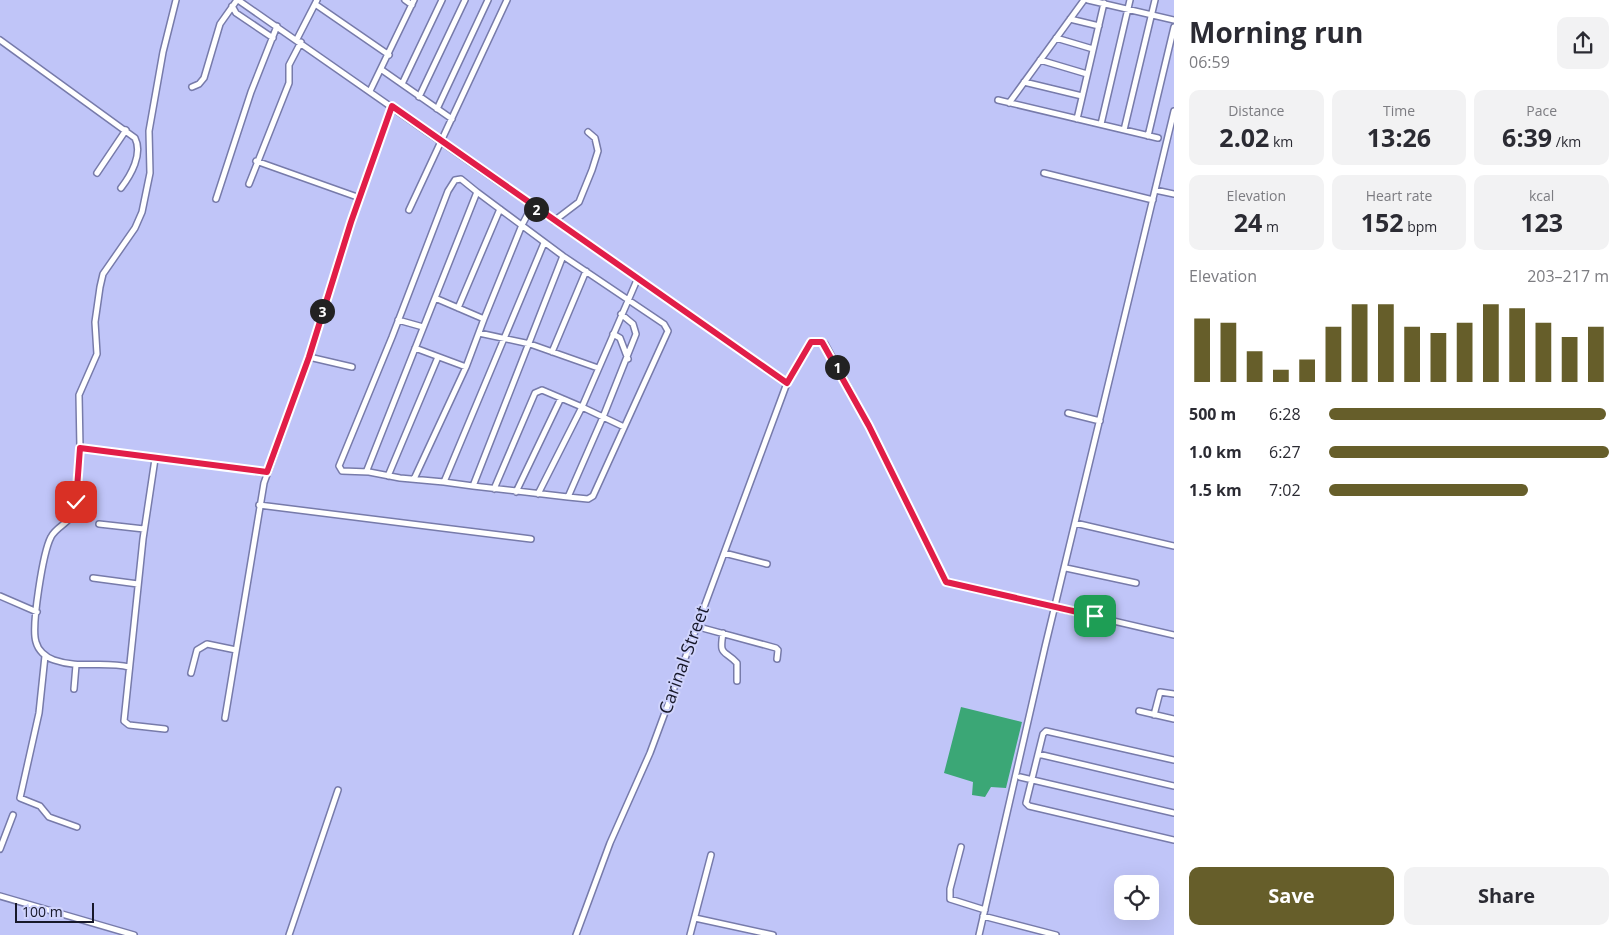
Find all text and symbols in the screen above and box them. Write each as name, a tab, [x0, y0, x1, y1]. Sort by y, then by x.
text: Morning run	[1189, 13, 1363, 51]
button: share	[1557, 17, 1609, 69]
text: 06:59	[1189, 51, 1230, 73]
text: Distance	[1228, 101, 1284, 120]
text: Time	[1383, 101, 1415, 120]
text: Pace	[1526, 101, 1557, 120]
text: 2.02	[1219, 120, 1269, 154]
text: 13:26	[1367, 120, 1431, 154]
text: 6:39	[1502, 120, 1552, 154]
text: km	[1269, 132, 1293, 151]
text: /km	[1552, 132, 1581, 151]
text: Elevation	[1227, 186, 1286, 205]
text: Heart rate	[1366, 186, 1432, 205]
text: kcal	[1529, 186, 1554, 205]
pin: 2	[524, 196, 548, 222]
text: 2	[532, 200, 541, 219]
text: 24	[1234, 205, 1262, 239]
text: 152	[1361, 205, 1404, 239]
text: 123	[1520, 205, 1563, 239]
text: m	[1262, 217, 1279, 236]
text: bpm	[1404, 217, 1437, 236]
text: Elevation	[1189, 265, 1257, 287]
text: 203–217 m	[1527, 265, 1609, 287]
pin: 3	[310, 298, 334, 324]
text: 3	[318, 302, 327, 321]
pin: 1	[824, 354, 850, 380]
text: 1	[833, 358, 842, 377]
text: 500 m	[1189, 403, 1236, 425]
text: 6:28	[1269, 403, 1301, 425]
text: 1.0 km	[1189, 441, 1242, 463]
text: 6:27	[1269, 441, 1301, 463]
text: 1.5 km	[1189, 479, 1242, 501]
text: 7:02	[1269, 479, 1301, 501]
pin	[55, 481, 97, 523]
icon: check	[62, 488, 90, 516]
pin	[1074, 595, 1116, 637]
street label: Carinal Street	[652, 602, 714, 717]
icon: arrive	[1081, 602, 1109, 630]
button: Save	[1189, 867, 1394, 925]
button: Share	[1404, 867, 1609, 925]
map controls	[1114, 875, 1159, 920]
button: locate	[1114, 875, 1159, 920]
scale bar	[15, 900, 94, 923]
text: 100 m	[22, 902, 63, 921]

